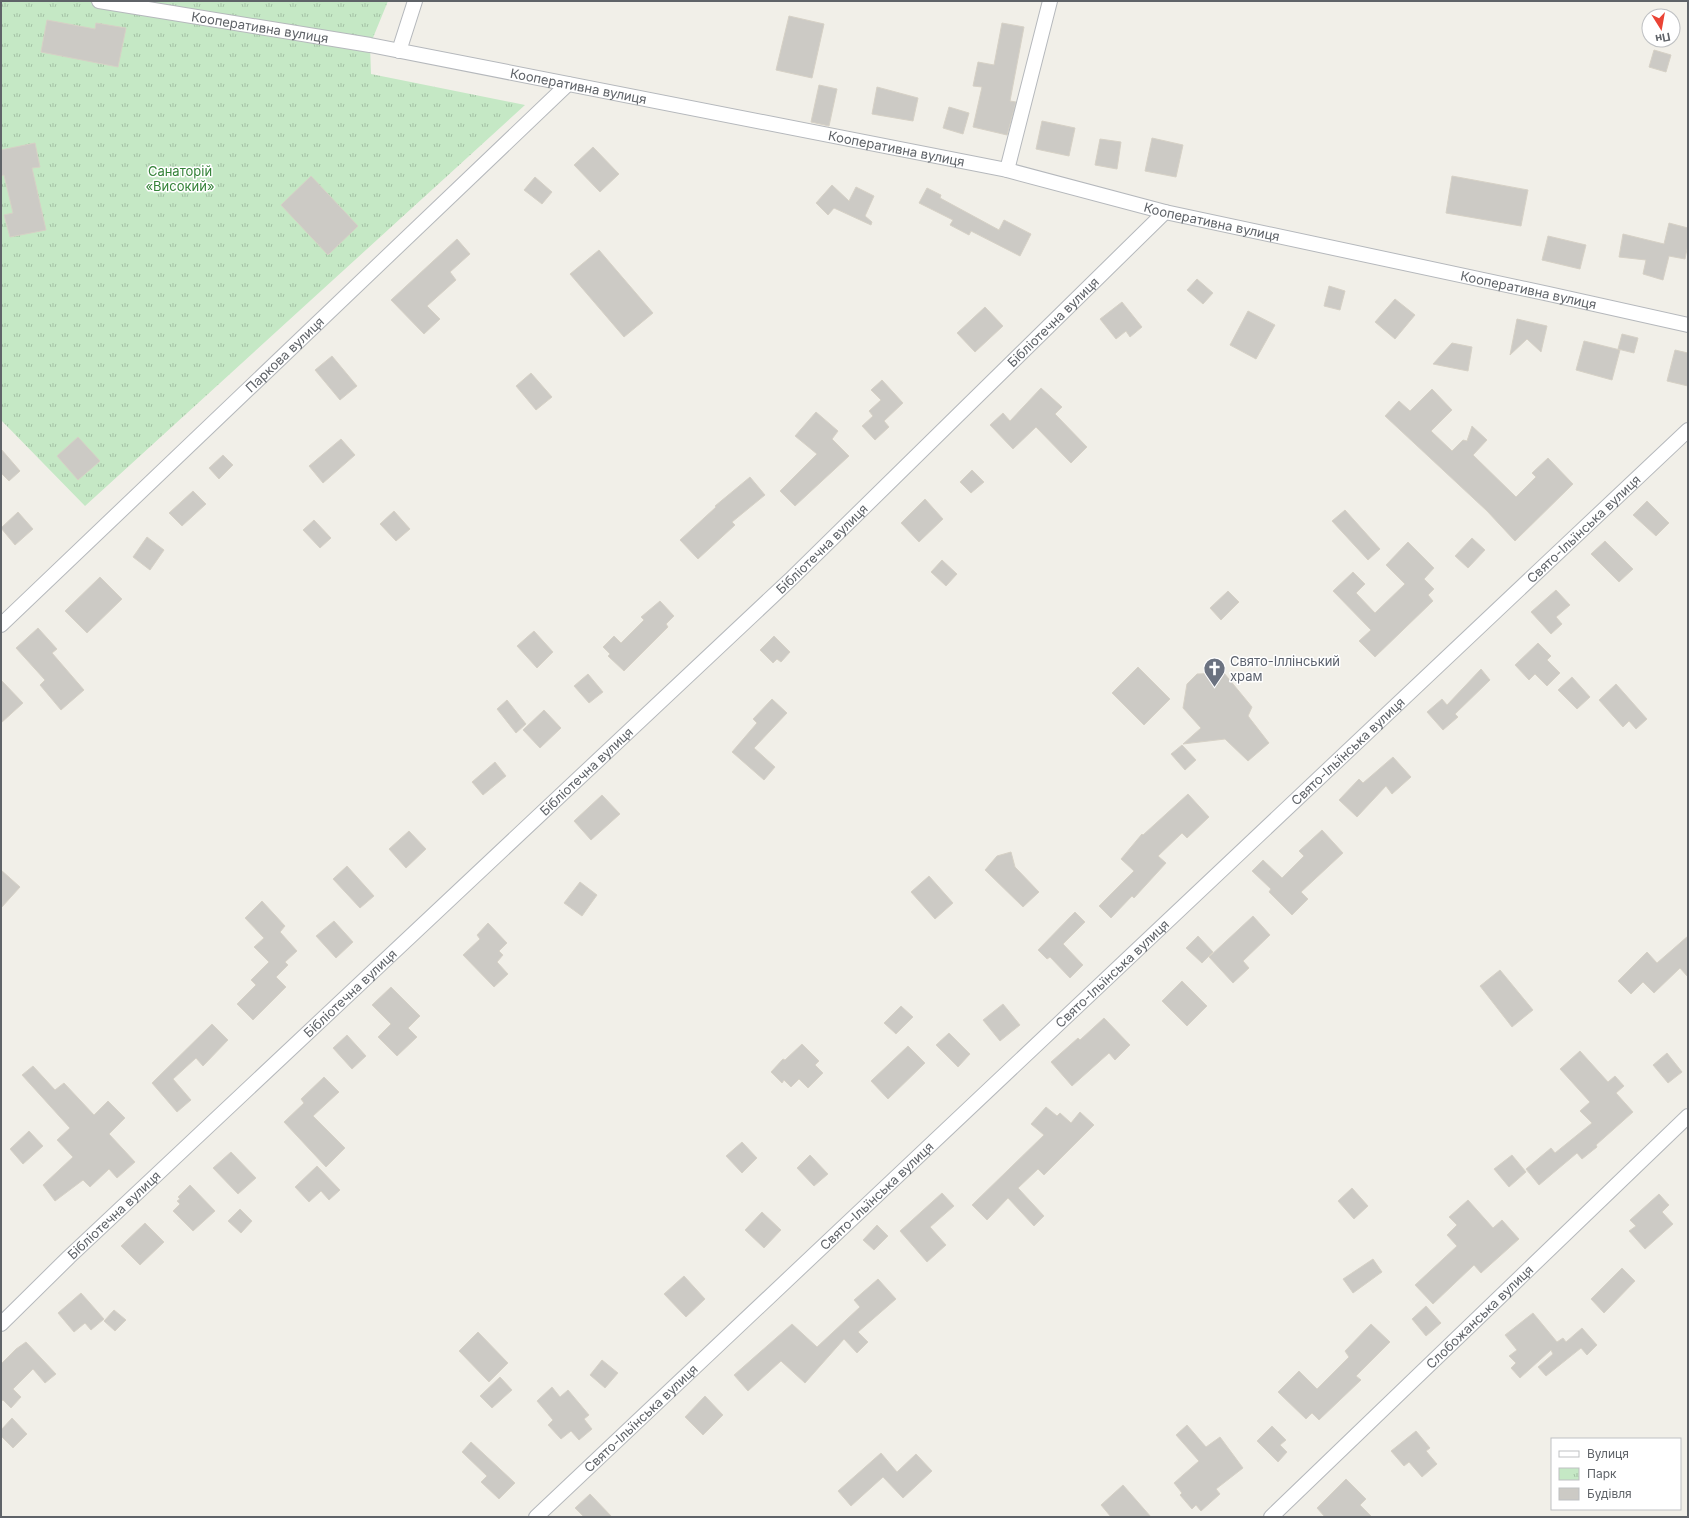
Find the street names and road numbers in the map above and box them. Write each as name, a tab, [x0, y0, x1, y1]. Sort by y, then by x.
street label: Кооперативна вулиця	[190, 8, 330, 46]
street label: Кооперативна вулиця	[509, 65, 648, 107]
street label: Кооперативна вулиця	[827, 127, 966, 170]
street label: Кооперативна вулиця	[1142, 199, 1281, 244]
street label: Кооперативна вулиця	[1459, 267, 1598, 312]
street label: Бібліотечна вулиця	[1004, 274, 1102, 370]
street label: Паркова вулиця	[242, 313, 327, 395]
street label: Свято-Ільїнська вулиця	[1523, 471, 1643, 586]
street label: Бібліотечна вулиця	[773, 500, 871, 597]
street label: Свято-Ільїнська вулиця	[1288, 694, 1408, 808]
street label: Бібліотечна вулиця	[536, 724, 636, 819]
street label: Свято-Ільїнська вулиця	[1052, 916, 1172, 1031]
street label: Бібліотечна вулиця	[300, 946, 400, 1041]
street label: Свято-Ільїнська вулиця	[816, 1138, 936, 1253]
street label: Бібліотечна вулиця	[64, 1167, 164, 1262]
street label: Слобожанська вулиця	[1422, 1262, 1536, 1372]
street label: Свято-Ільїнська вулиця	[581, 1361, 701, 1476]

